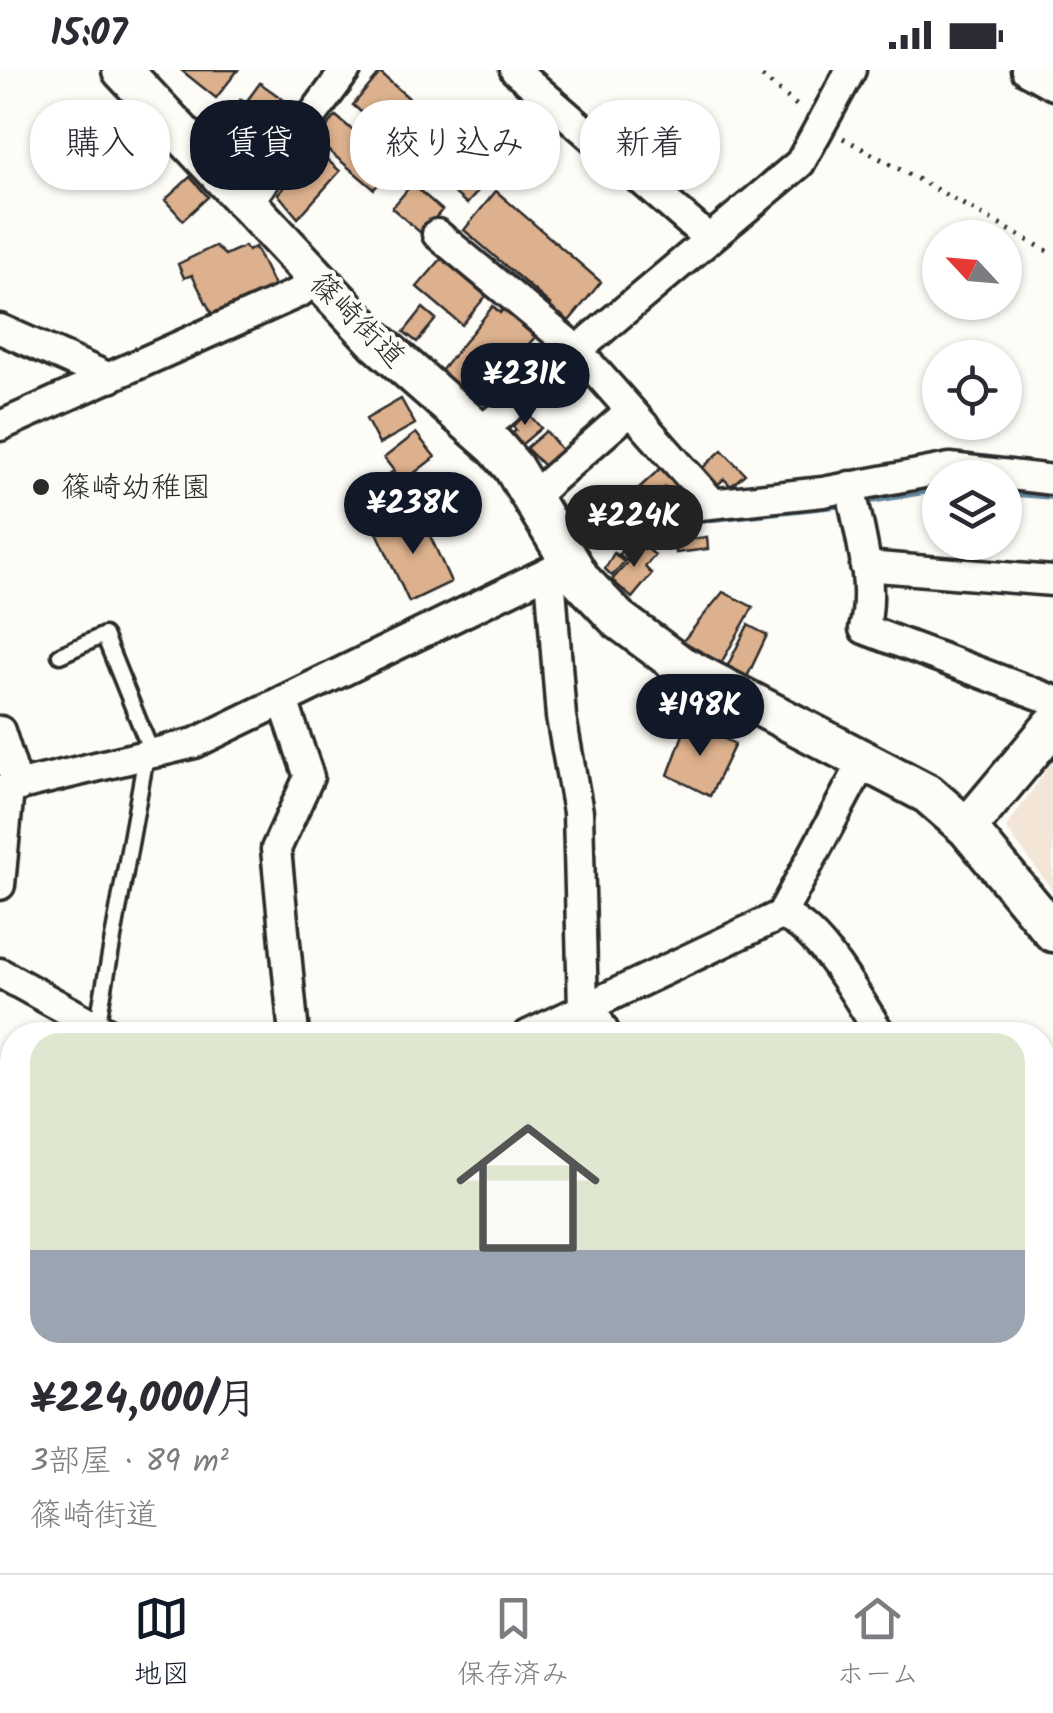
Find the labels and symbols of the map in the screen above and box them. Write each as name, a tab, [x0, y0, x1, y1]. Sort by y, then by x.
north arrow	[922, 220, 1022, 320]
street label: 篠崎街道	[297, 262, 416, 381]
pin: ¥231K	[455, 343, 595, 428]
place label: 篠崎幼稚園	[61, 465, 211, 513]
pin: ¥238K	[343, 472, 483, 557]
marker: 篠崎幼稚園	[30, 476, 52, 498]
pin: ¥224K	[564, 485, 704, 570]
pin: ¥198K	[630, 674, 770, 759]

